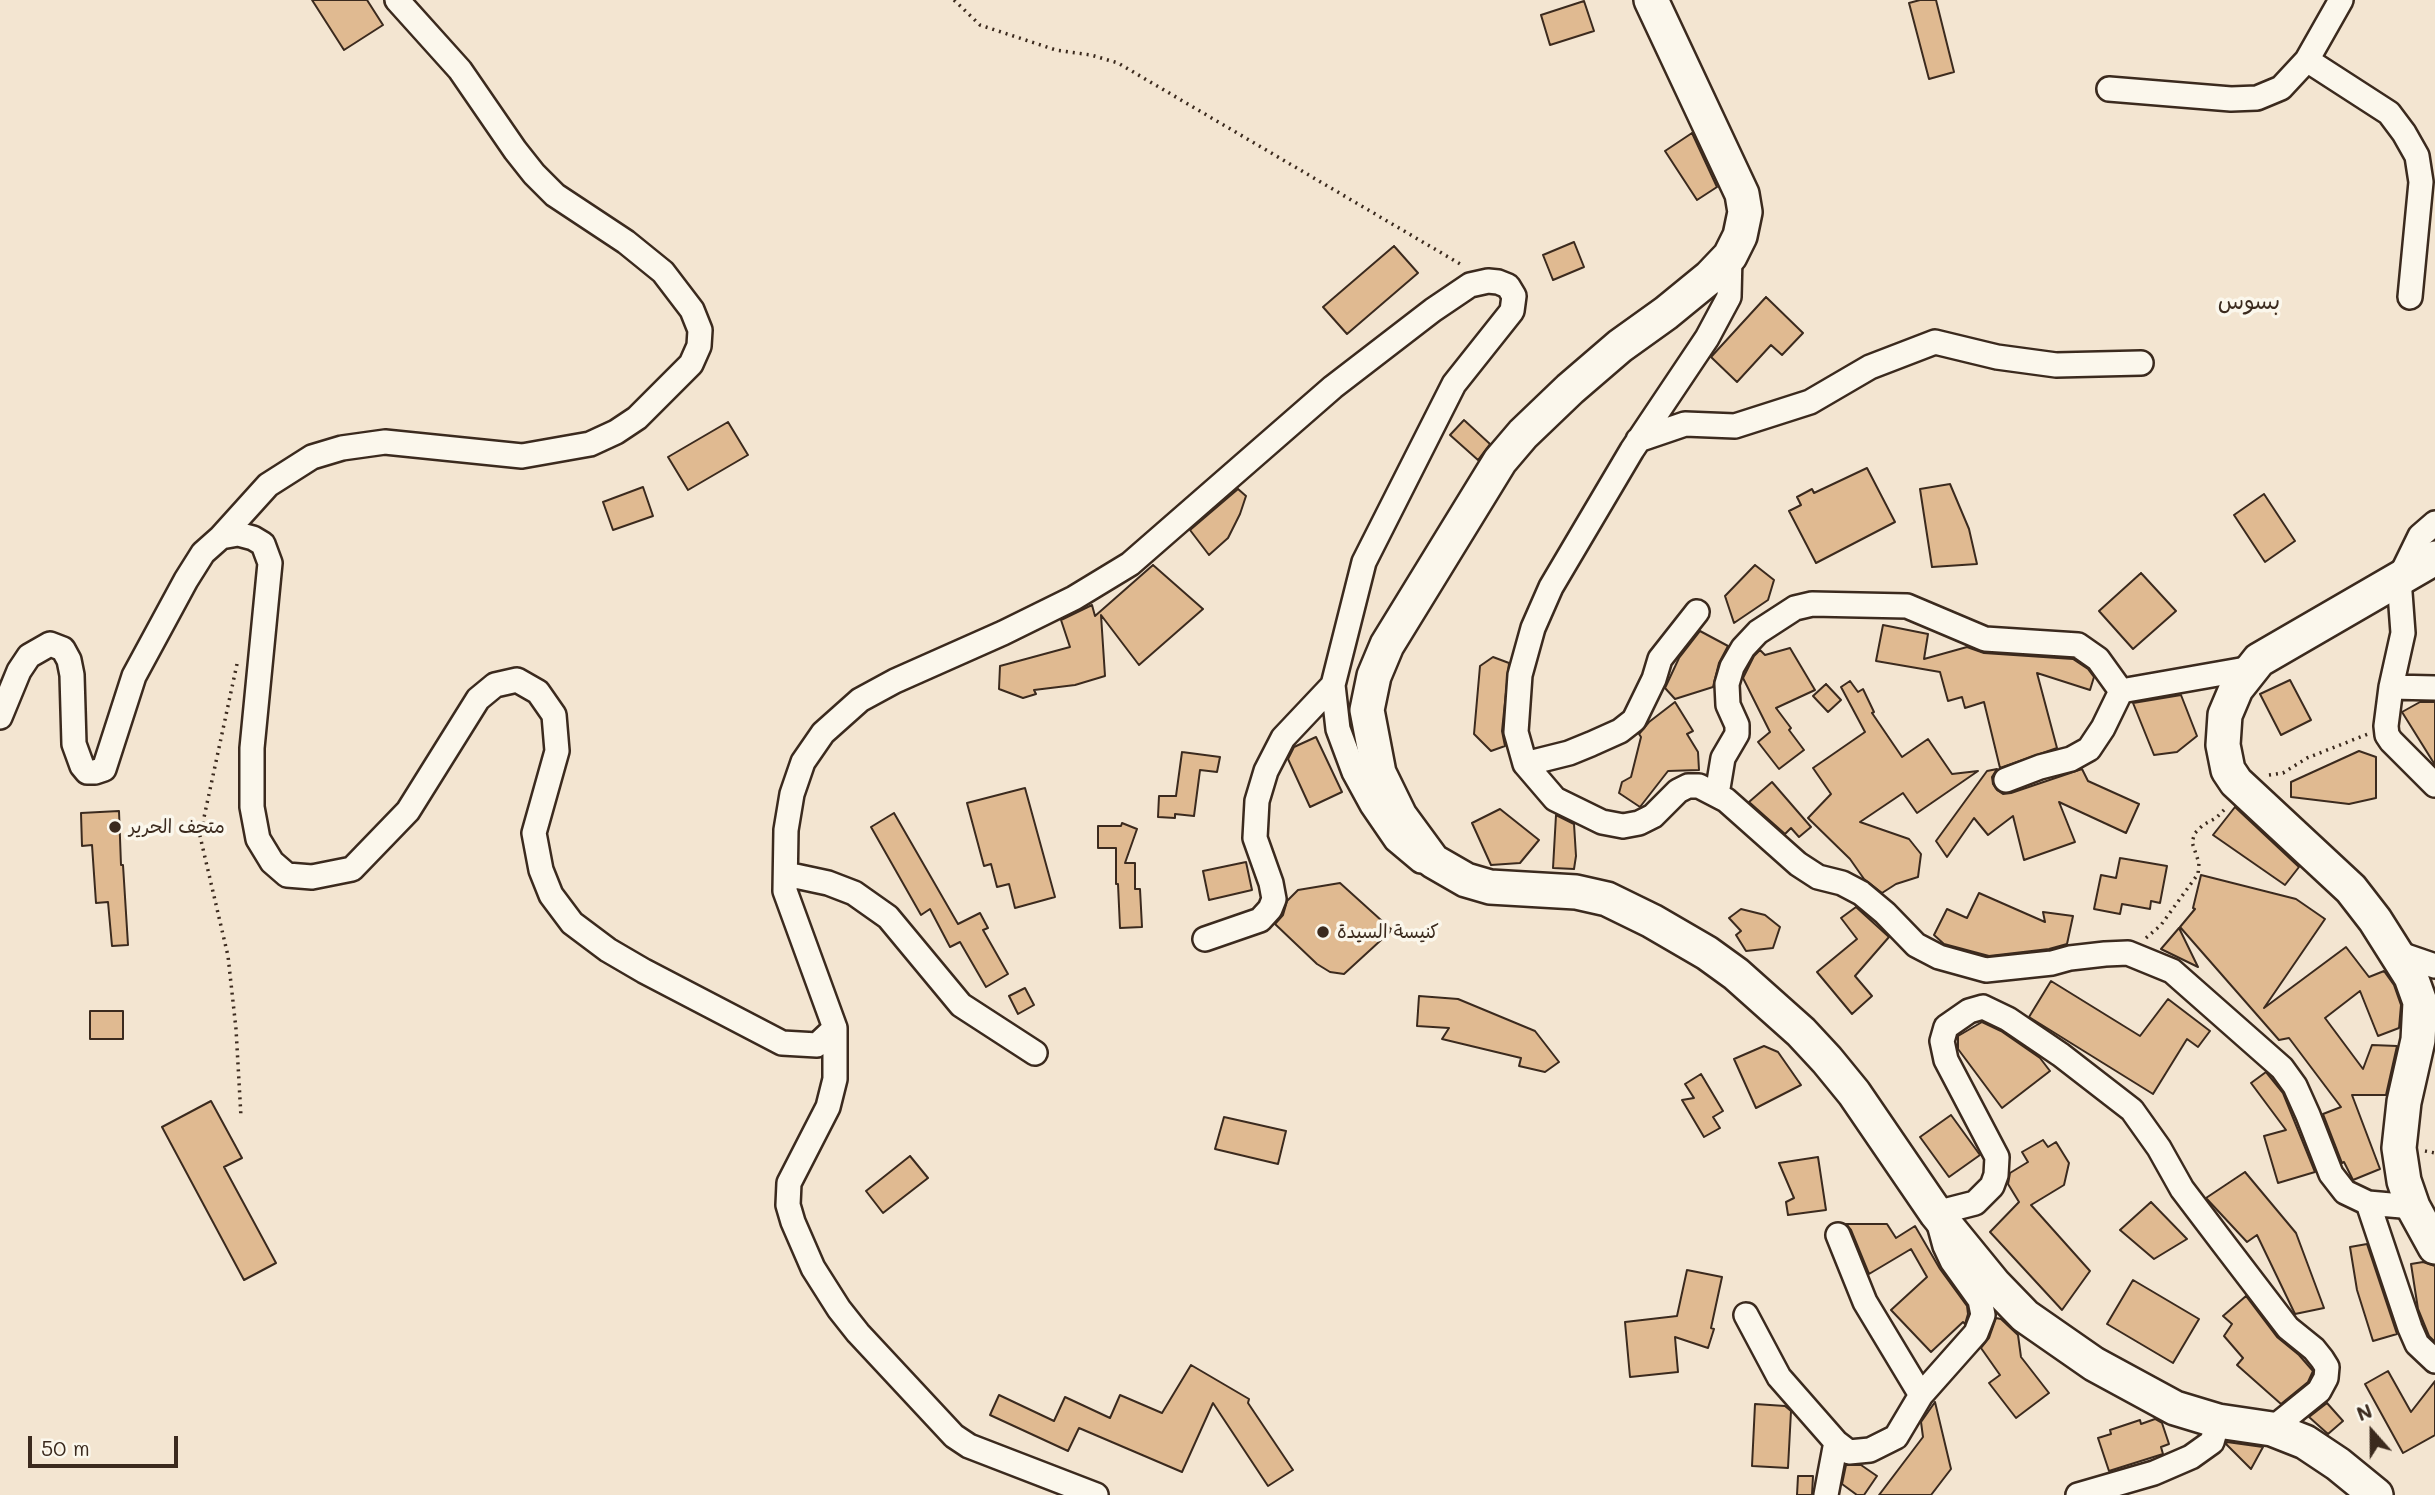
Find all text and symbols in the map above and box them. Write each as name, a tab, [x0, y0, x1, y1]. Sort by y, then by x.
district label: بسوس	[2218, 288, 2280, 316]
place label: متحف الحرير	[129, 816, 225, 838]
marker: متحف الحرير	[107, 819, 123, 835]
place label: كنيسة السيدة	[1337, 921, 1439, 943]
marker: كنيسة السيدة	[1315, 924, 1331, 940]
north arrow	[2337, 1397, 2407, 1467]
text: N	[2353, 1398, 2375, 1426]
scale bar	[32, 1422, 182, 1466]
text: 50 m	[41, 1434, 90, 1461]

